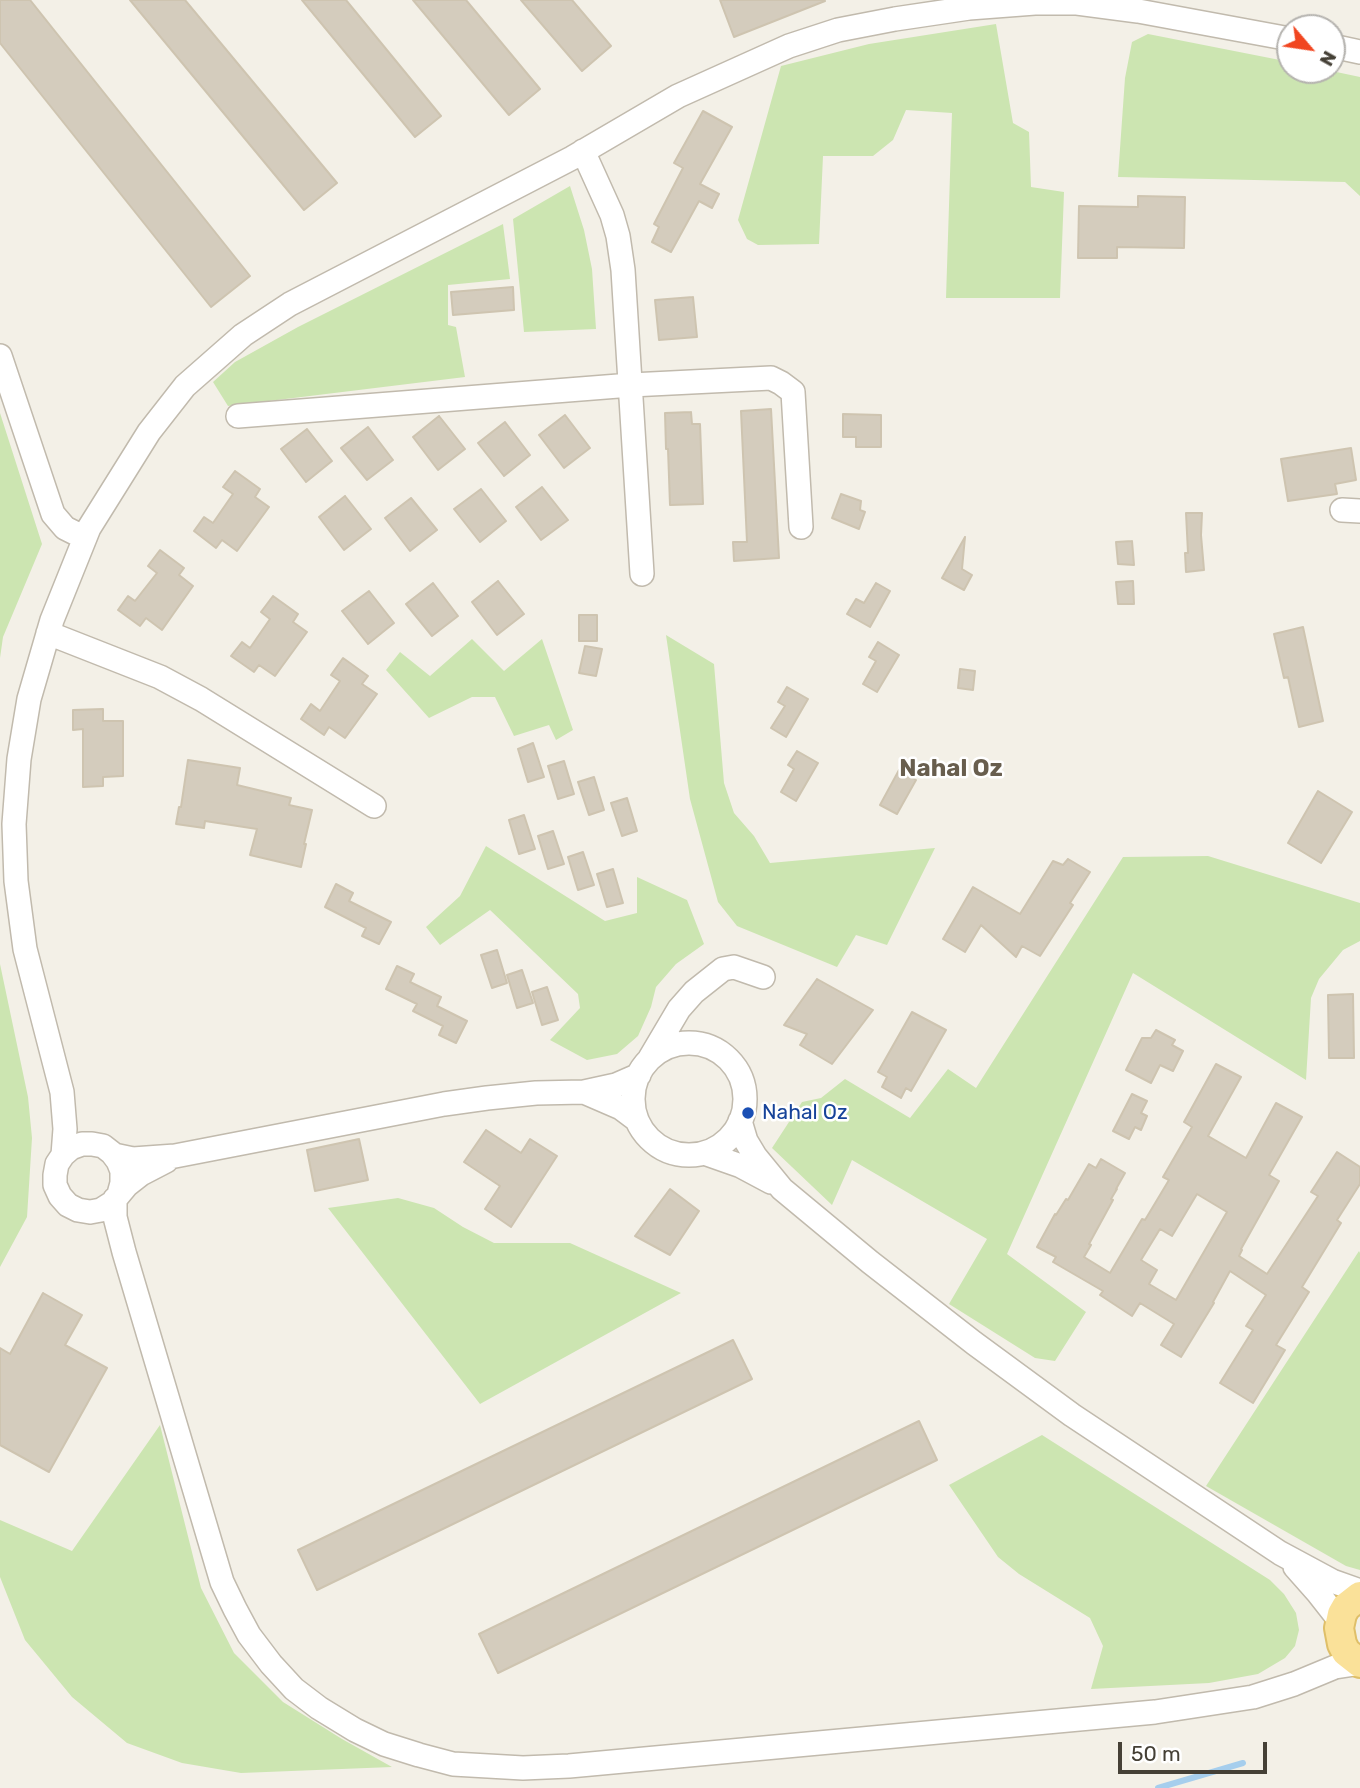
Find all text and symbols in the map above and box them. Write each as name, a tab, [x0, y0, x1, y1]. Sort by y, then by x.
north arrow	[1276, 14, 1346, 84]
text: N	[1315, 47, 1341, 70]
district label: Nahal Oz	[899, 755, 1003, 783]
place label: Nahal Oz	[762, 1100, 848, 1126]
marker: Nahal Oz	[740, 1105, 756, 1121]
scale bar	[1122, 1728, 1271, 1772]
text: 50 m	[1131, 1741, 1181, 1766]

